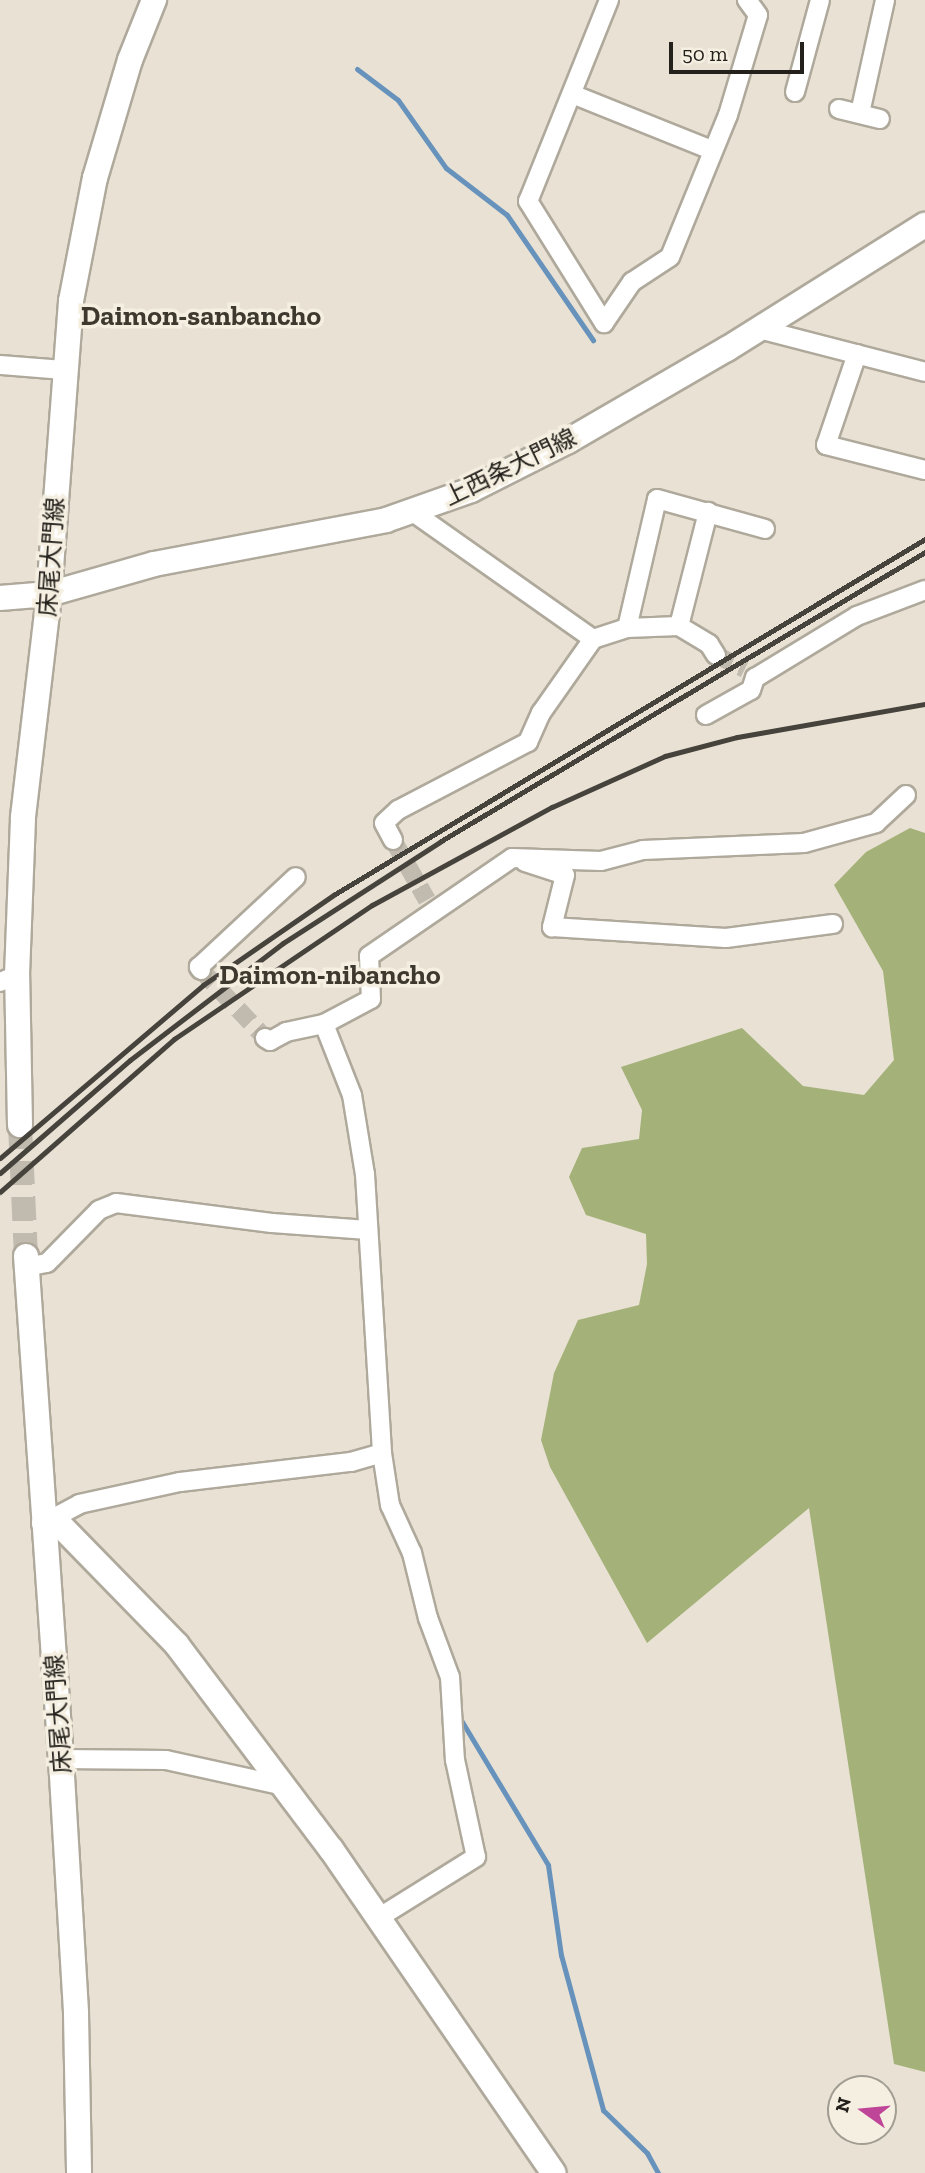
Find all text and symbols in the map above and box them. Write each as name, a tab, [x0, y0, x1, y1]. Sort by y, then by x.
scale bar	[673, 28, 808, 72]
text: 50 m	[682, 41, 728, 66]
district label: Daimon-sanbancho	[81, 299, 321, 333]
street label: 上西条大門線	[439, 422, 581, 512]
street label: 床尾大門線	[32, 496, 70, 618]
district label: Daimon-nibancho	[219, 958, 441, 992]
street label: 床尾大門線	[39, 1653, 77, 1775]
north arrow	[827, 2075, 897, 2145]
text: N	[830, 2095, 856, 2115]

